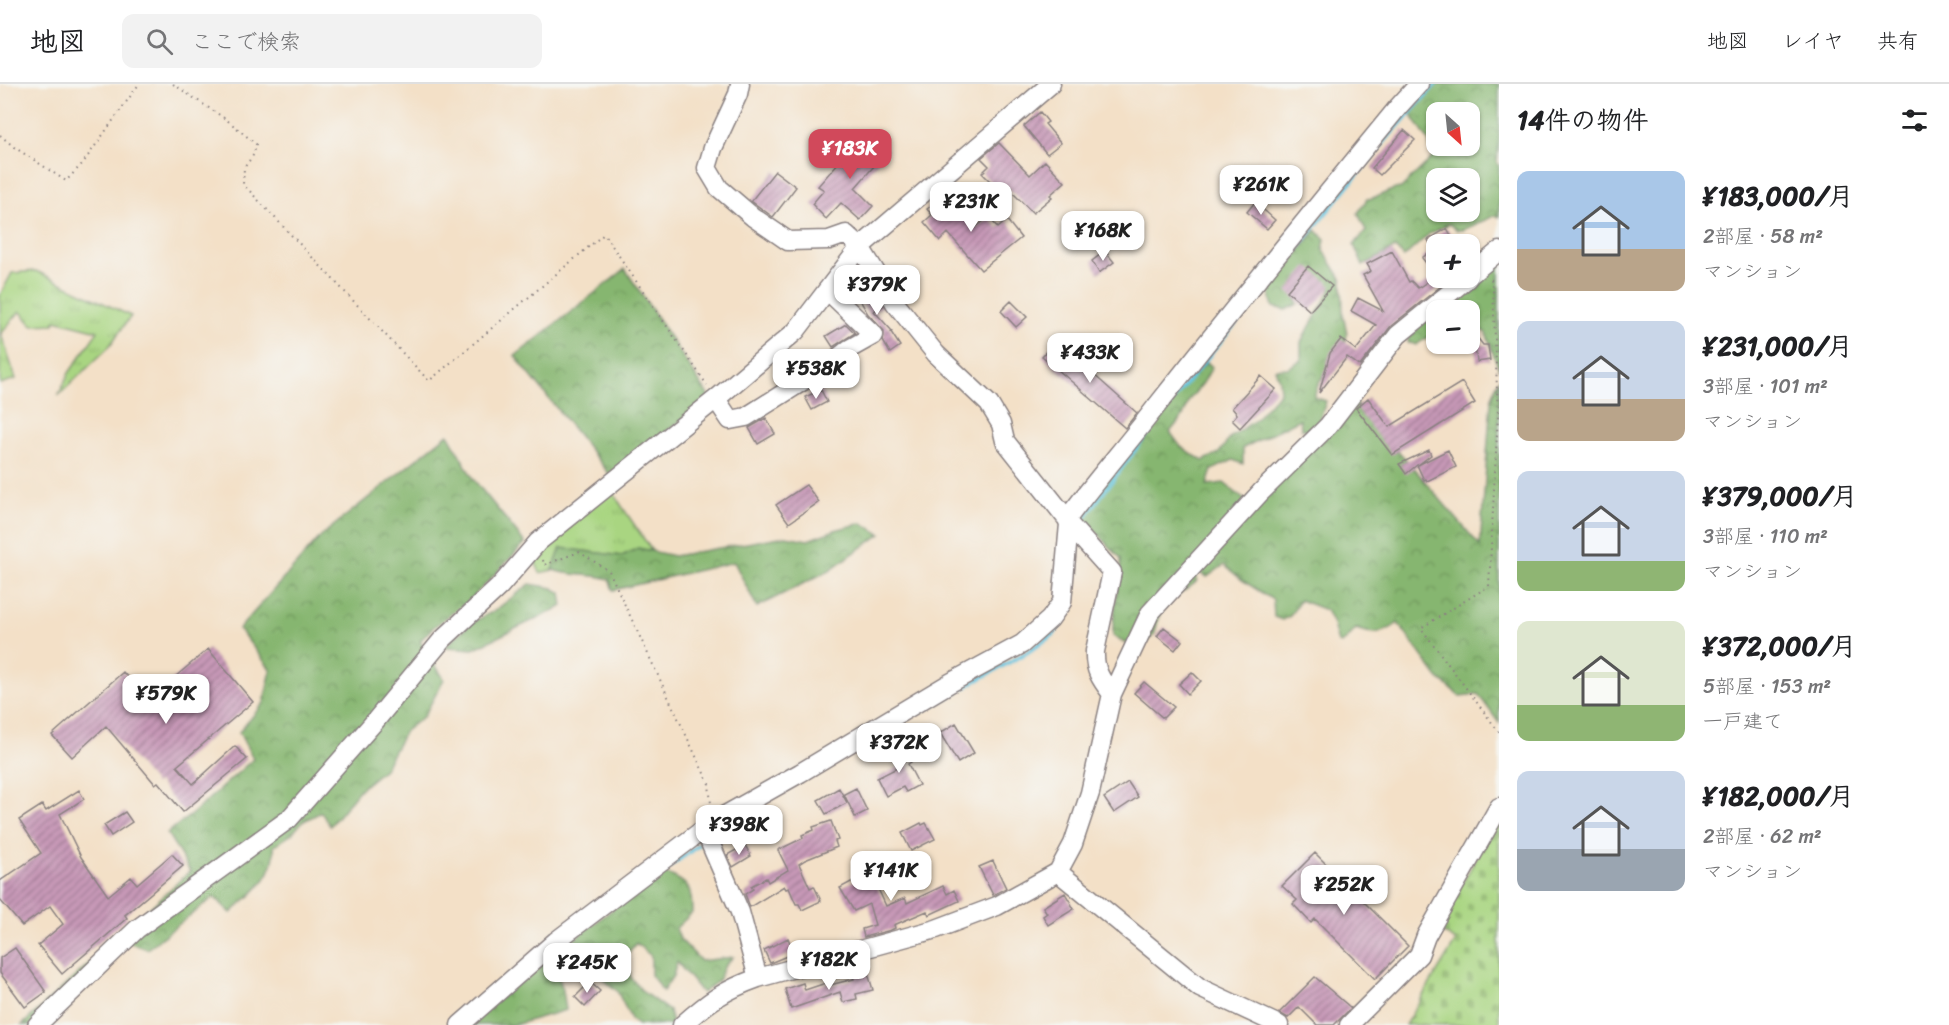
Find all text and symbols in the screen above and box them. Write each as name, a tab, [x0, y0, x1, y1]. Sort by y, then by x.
search box	[122, 14, 542, 68]
text: 地図	[30, 17, 86, 66]
text: ここで検索	[191, 22, 301, 61]
text: 地図	[1707, 22, 1749, 60]
text: レイヤ	[1782, 22, 1844, 60]
text: 共有	[1877, 22, 1919, 60]
icon: search	[143, 25, 176, 58]
text: 14件の物件	[1517, 97, 1648, 143]
north arrow	[1426, 102, 1480, 156]
map controls	[1426, 102, 1480, 354]
icon: filters	[1898, 104, 1931, 137]
pin: ¥183K	[808, 129, 892, 180]
text: ¥183K	[823, 131, 877, 166]
pin: ¥261K	[1219, 165, 1303, 216]
text: ¥261K	[1234, 167, 1288, 202]
button: layers	[1426, 168, 1480, 222]
text: ¥183,000/月	[1703, 173, 1854, 219]
pin: ¥231K	[929, 182, 1013, 233]
text: ¥231K	[944, 184, 998, 219]
icon: home	[1565, 195, 1637, 267]
pin: ¥168K	[1061, 211, 1145, 262]
text: ¥168K	[1075, 213, 1131, 248]
text: 2部屋 · 58 m²	[1703, 219, 1823, 254]
button: +	[1426, 234, 1480, 288]
text: マンション	[1703, 254, 1802, 289]
pin: ¥379K	[835, 265, 919, 316]
text: ¥379K	[848, 267, 906, 302]
button: −	[1426, 300, 1480, 354]
text: ¥231,000/月	[1703, 323, 1853, 369]
pin: ¥433K	[1048, 333, 1132, 384]
text: ¥433K	[1061, 335, 1119, 370]
icon: home	[1565, 345, 1637, 417]
pin: ¥538K	[774, 349, 858, 400]
text: ¥538K	[787, 351, 845, 386]
text: 3部屋 · 101 m²	[1703, 369, 1828, 404]
text: マンション	[1703, 404, 1802, 439]
text: ¥379,000/月	[1703, 473, 1858, 519]
icon: home	[1565, 495, 1637, 567]
text: 3部屋 · 110 m²	[1703, 519, 1828, 554]
text: マンション	[1703, 554, 1802, 589]
text: ¥372,000/月	[1703, 623, 1857, 669]
icon: home	[1565, 645, 1637, 717]
text: 5部屋 · 153 m²	[1703, 669, 1831, 704]
pin: ¥579K	[124, 674, 208, 725]
text: ¥579K	[136, 676, 196, 711]
text: 一戸建て	[1703, 704, 1783, 739]
pin: ¥372K	[857, 723, 941, 774]
text: ¥372K	[870, 725, 928, 760]
text: ¥182,000/月	[1703, 773, 1854, 819]
icon: home	[1565, 795, 1637, 867]
pin: ¥398K	[697, 805, 781, 856]
text: ¥398K	[710, 807, 768, 842]
text: 2部屋 · 62 m²	[1703, 819, 1822, 854]
pin: ¥141K	[849, 851, 933, 902]
text: ¥141K	[865, 853, 917, 888]
text: マンション	[1703, 854, 1802, 889]
pin: ¥252K	[1302, 865, 1386, 916]
text: ¥252K	[1315, 867, 1373, 902]
pin: ¥182K	[787, 940, 871, 991]
text: ¥182K	[801, 942, 857, 977]
pin: ¥245K	[545, 943, 629, 994]
text: ¥245K	[557, 945, 617, 980]

